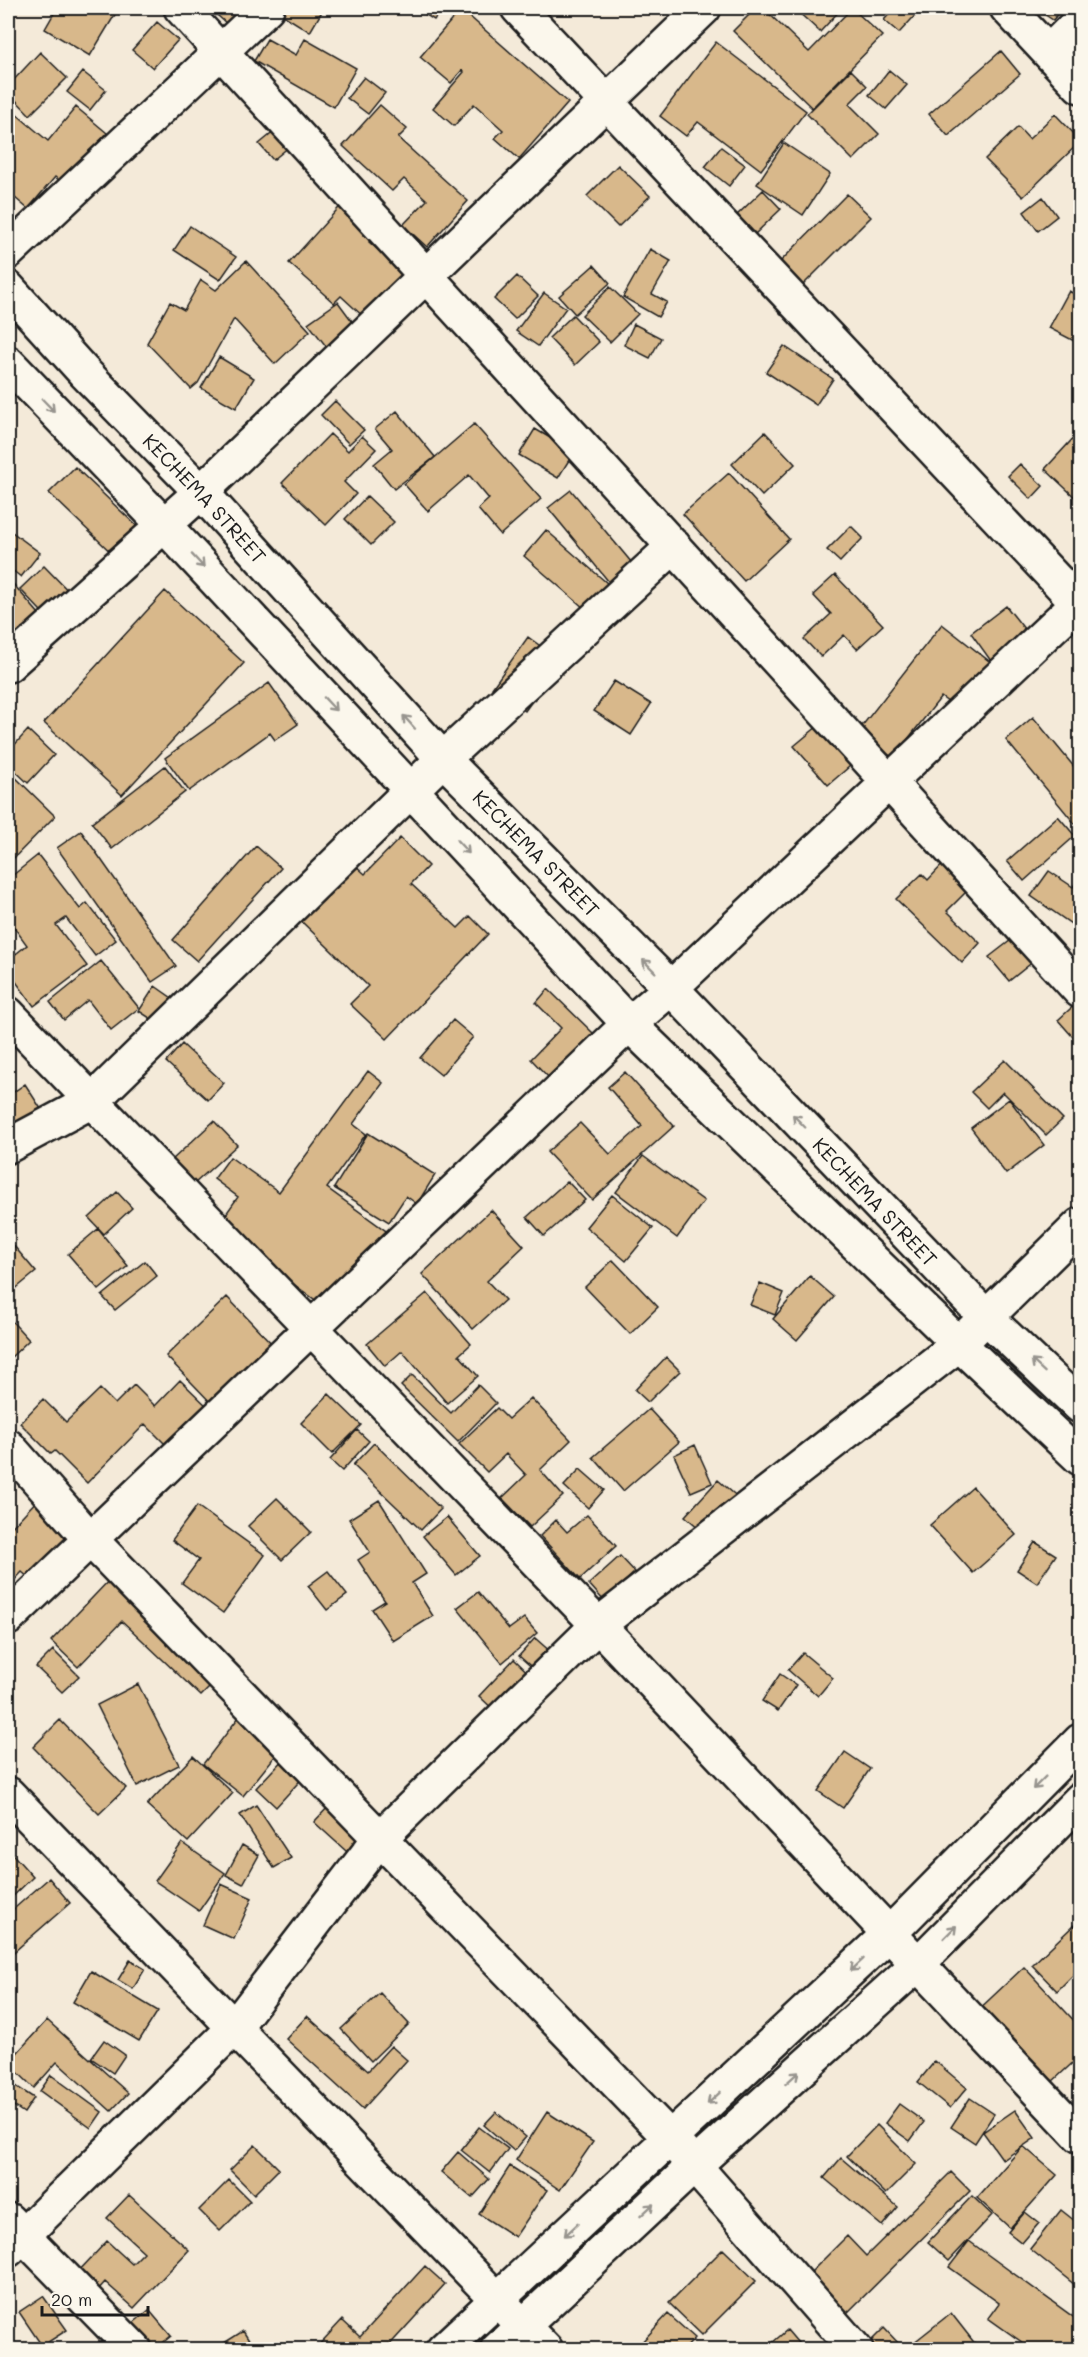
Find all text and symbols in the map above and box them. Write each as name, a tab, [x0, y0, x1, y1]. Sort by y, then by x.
one-way arrow	[41, 398, 56, 413]
street label: KECHEMA STREET	[138, 427, 272, 569]
one-way arrow	[191, 554, 205, 569]
one-way arrow	[323, 697, 338, 712]
one-way arrow	[402, 715, 416, 730]
street label: KECHEMA STREET	[468, 784, 606, 922]
one-way arrow	[456, 839, 470, 854]
one-way arrow	[642, 958, 656, 973]
one-way arrow	[791, 1114, 806, 1129]
street label: KECHEMA STREET	[808, 1131, 943, 1272]
one-way arrow	[1030, 1359, 1045, 1373]
one-way arrow	[1032, 1775, 1047, 1790]
one-way arrow	[943, 1925, 958, 1939]
one-way arrow	[849, 1957, 864, 1972]
one-way arrow	[784, 2071, 799, 2085]
one-way arrow	[707, 2090, 722, 2104]
one-way arrow	[640, 2202, 655, 2217]
one-way arrow	[564, 2223, 579, 2237]
scale bar	[42, 2279, 148, 2317]
text: 20 m	[51, 2287, 92, 2311]

